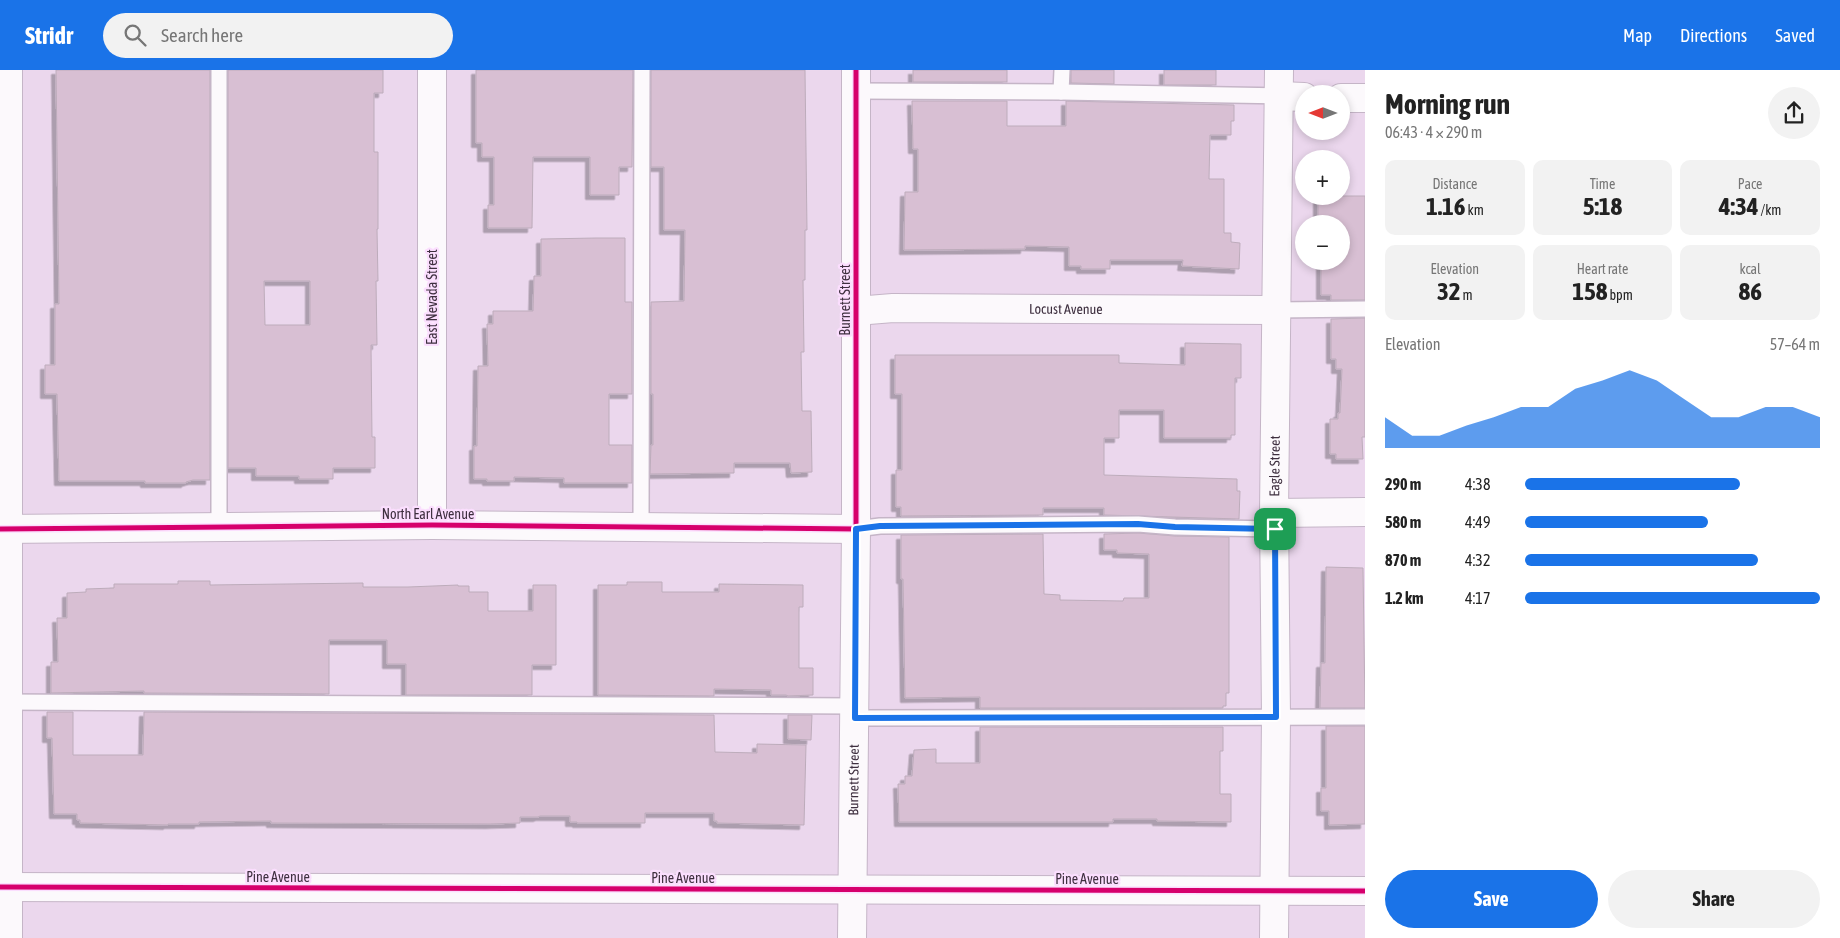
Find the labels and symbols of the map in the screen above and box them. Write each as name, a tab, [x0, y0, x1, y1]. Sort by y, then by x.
north arrow	[1295, 85, 1350, 140]
street label: East Nevada Street	[424, 249, 440, 345]
street label: Burnett Street	[837, 264, 853, 336]
street label: Locust Avenue	[1029, 301, 1103, 317]
street label: Eagle Street	[1266, 435, 1283, 497]
street label: North Earl Avenue	[382, 506, 474, 522]
pin	[1254, 508, 1296, 550]
street label: Burnett Street	[845, 744, 862, 816]
street label: Pine Avenue	[246, 869, 310, 885]
street label: Pine Avenue	[651, 870, 715, 886]
street label: Pine Avenue	[1055, 871, 1119, 887]

